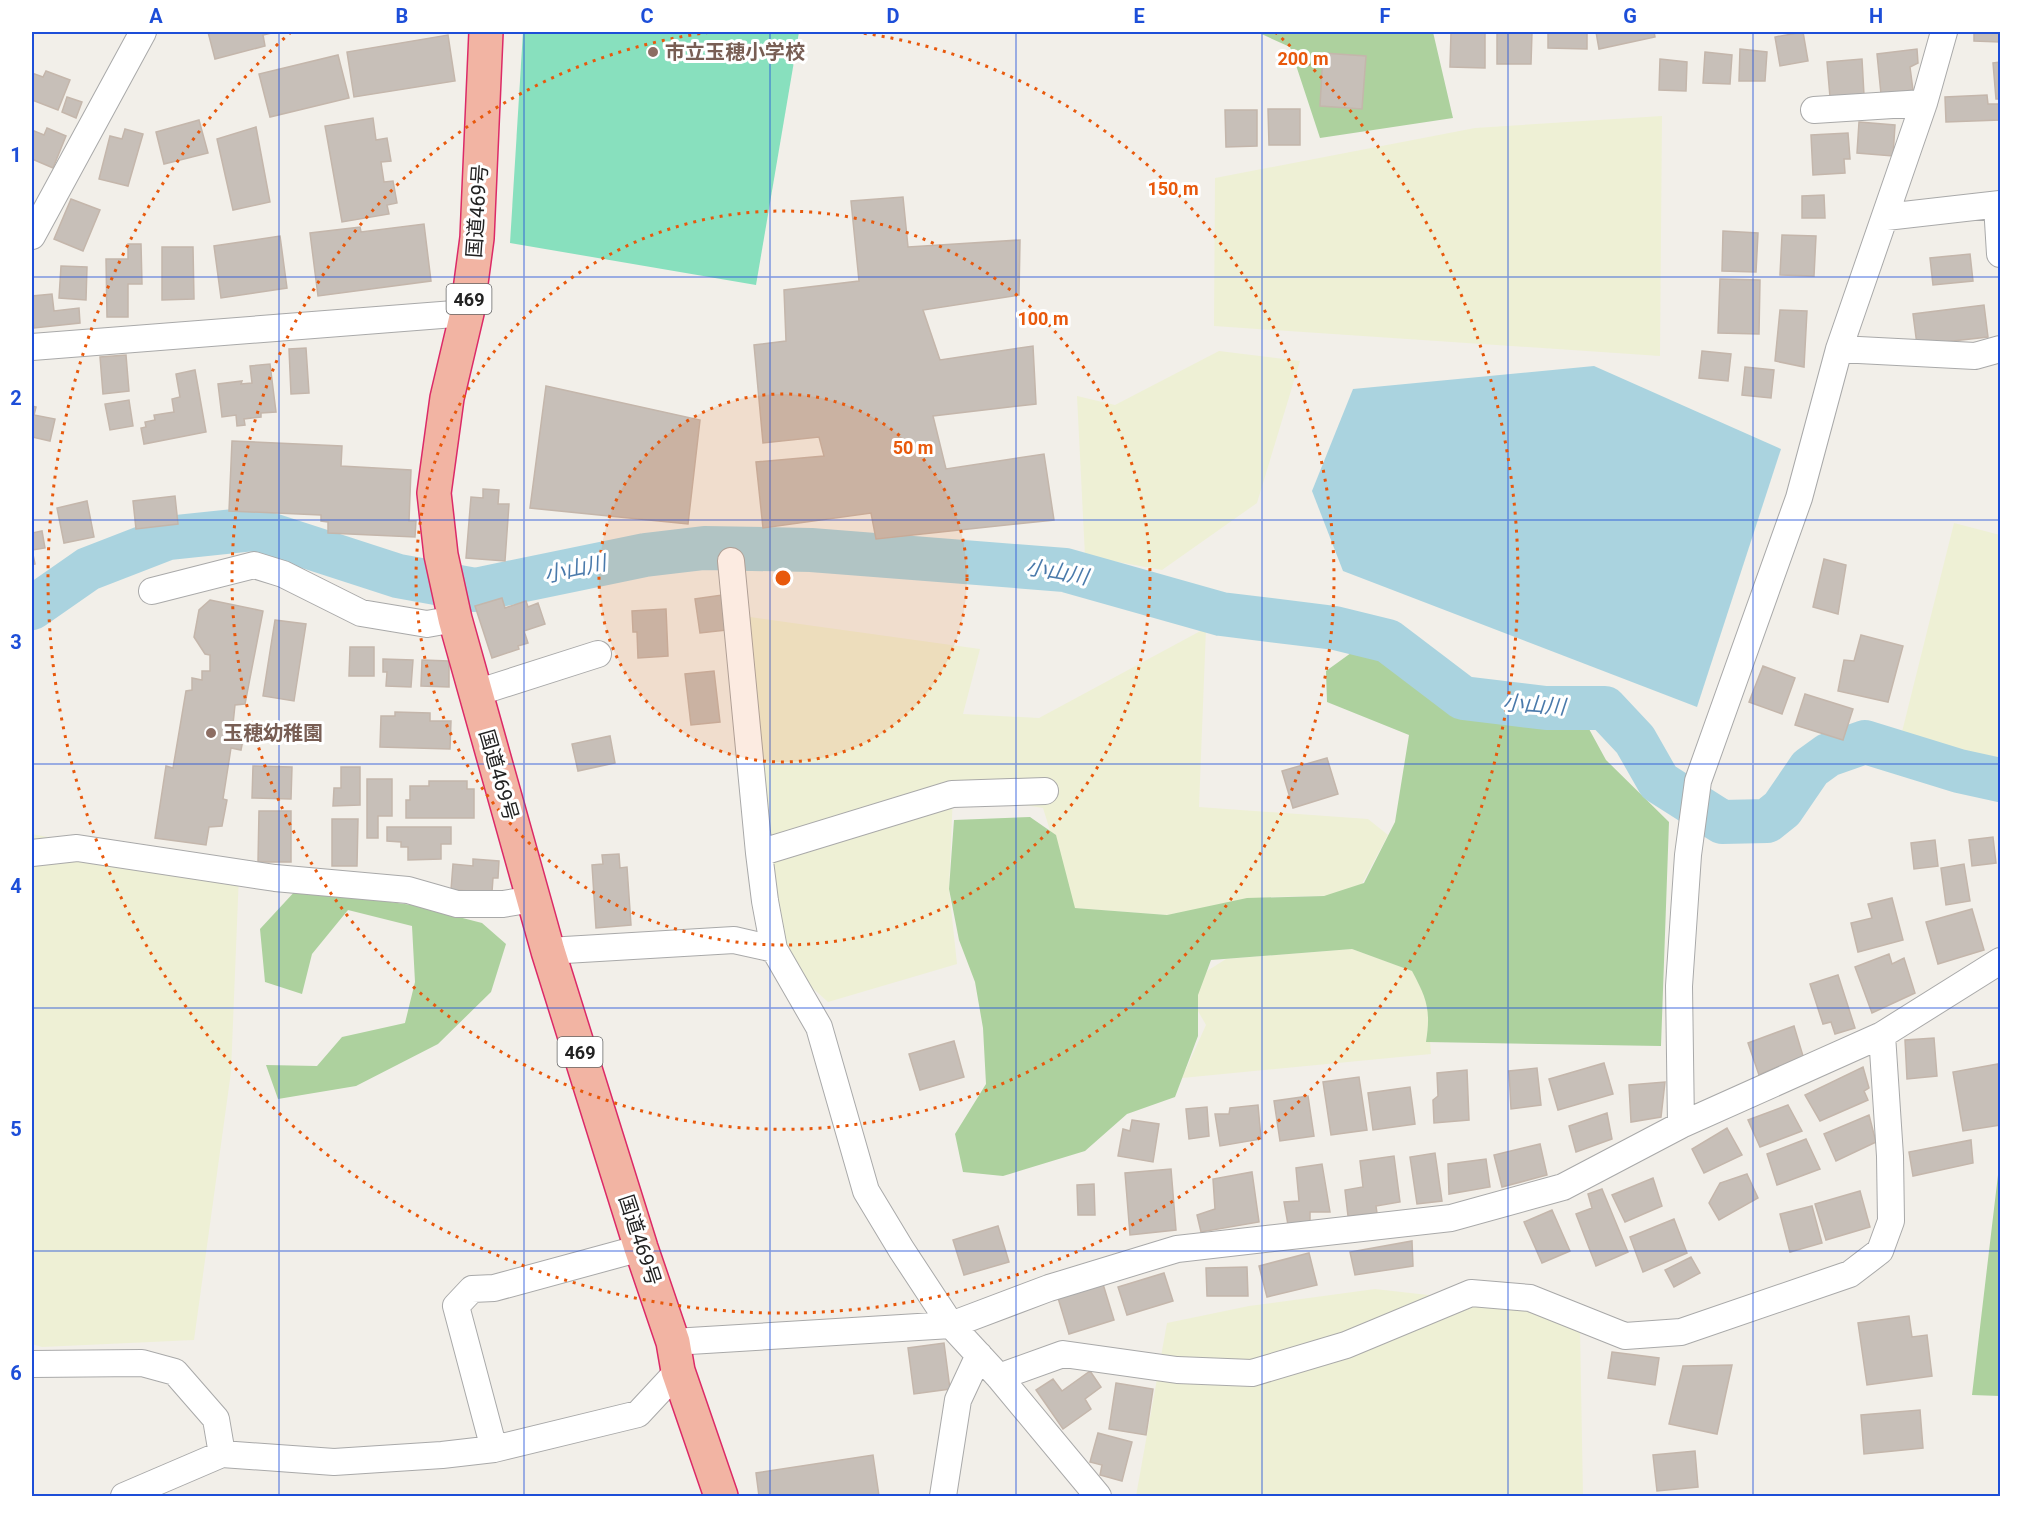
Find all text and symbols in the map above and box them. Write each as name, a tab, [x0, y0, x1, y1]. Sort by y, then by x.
text: A	[149, 4, 163, 28]
text: B	[396, 4, 408, 28]
text: C	[640, 4, 654, 28]
text: D	[887, 4, 900, 28]
text: E	[1133, 4, 1145, 28]
text: F	[1380, 4, 1391, 28]
text: G	[1623, 4, 1637, 28]
text: H	[1869, 4, 1883, 28]
place label: 市立玉穂小学校	[665, 40, 805, 64]
marker: 市立玉穂小学校	[646, 45, 660, 59]
text: 200 m	[1277, 48, 1329, 69]
text: 1	[10, 143, 22, 167]
street label: 国道469号	[462, 163, 492, 259]
text: 150 m	[1147, 178, 1199, 199]
road number: 469	[446, 284, 492, 314]
text: 100 m	[1017, 308, 1069, 329]
text: 2	[10, 386, 22, 410]
text: 50 m	[893, 437, 933, 458]
water label: 小山川	[542, 550, 610, 587]
water label: 小山川	[1024, 555, 1092, 590]
centre of rings	[773, 568, 793, 588]
text: 3	[10, 630, 22, 654]
water label: 小山川	[1502, 691, 1568, 719]
place label: 玉穂幼稚園	[223, 721, 323, 745]
marker: 玉穂幼稚園	[204, 726, 218, 740]
street label: 国道469号	[475, 727, 523, 823]
text: 4	[10, 874, 22, 898]
road number: 469	[558, 1037, 602, 1067]
text: 5	[10, 1117, 22, 1141]
street label: 国道469号	[614, 1192, 666, 1288]
text: 6	[10, 1361, 22, 1385]

